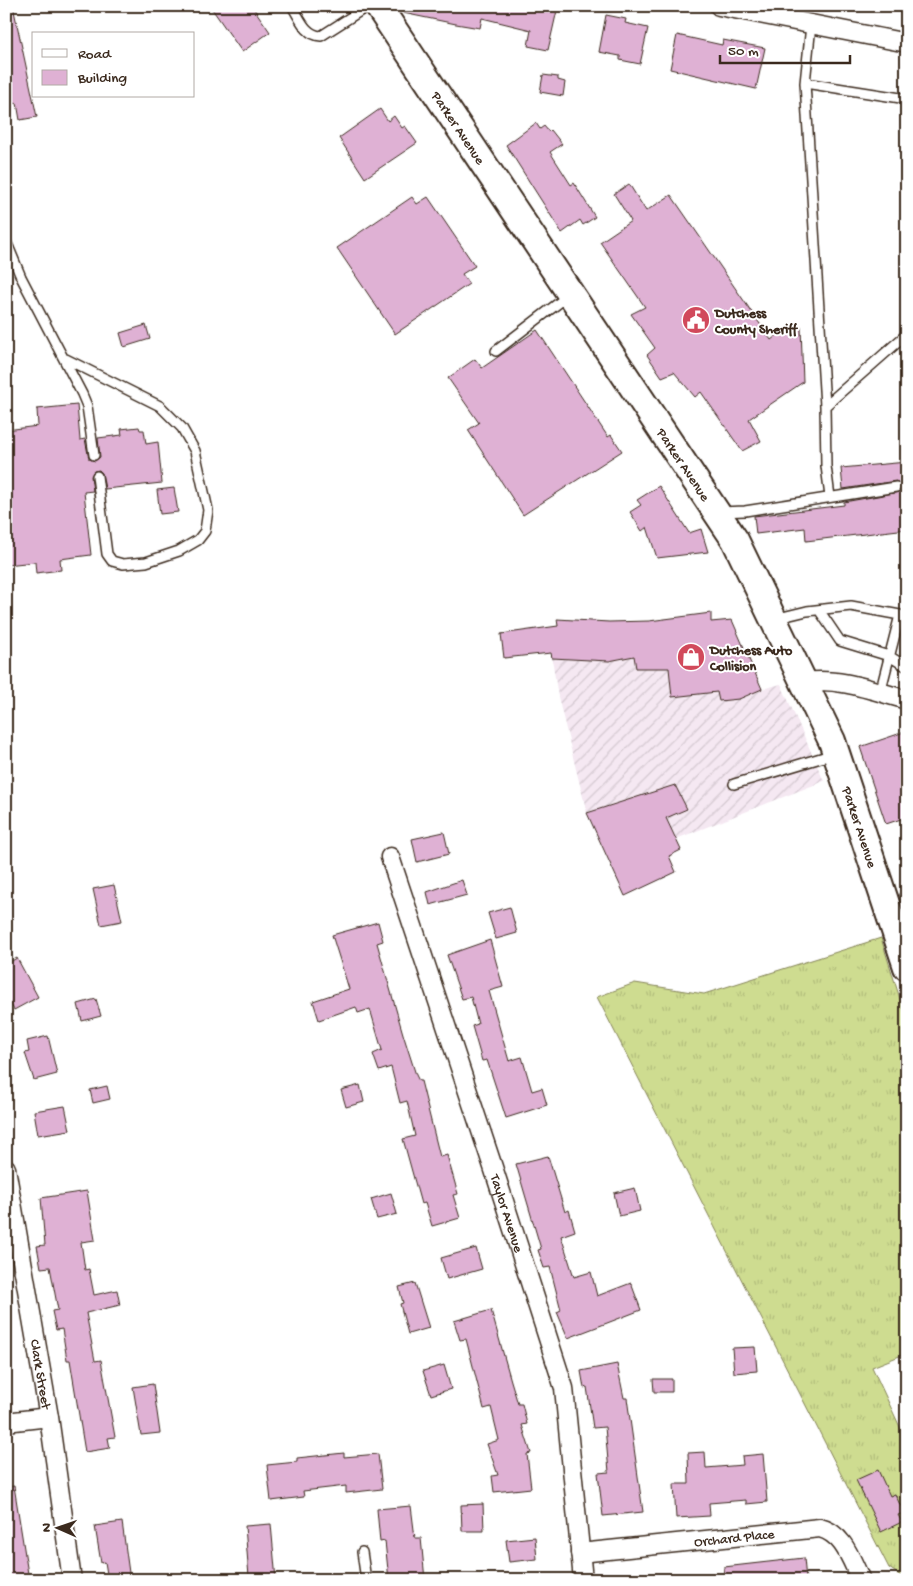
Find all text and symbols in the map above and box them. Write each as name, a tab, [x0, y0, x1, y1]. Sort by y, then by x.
legend	[32, 32, 195, 98]
scale bar	[720, 32, 850, 64]
text: 50 m	[728, 43, 759, 61]
text: Road	[78, 46, 112, 64]
text: Building	[77, 70, 127, 88]
street label: Parker Avenue	[426, 88, 488, 169]
public building icon: Dutchess County Sheriff	[681, 305, 711, 335]
place label: Dutchess County Sheriff	[713, 306, 799, 339]
street label: Parker Avenue	[651, 425, 713, 506]
shop icon: Dutchess Auto Collision	[676, 642, 706, 672]
place label: Dutchess Auto Collision	[708, 643, 793, 676]
street label: Parker Avenue	[836, 784, 880, 871]
street label: Taylor Avenue	[485, 1172, 526, 1256]
street label: Clark Street	[25, 1338, 54, 1412]
north arrow	[32, 1504, 82, 1554]
text: N	[39, 1523, 56, 1532]
street label: Orchard Place	[693, 1527, 776, 1552]

